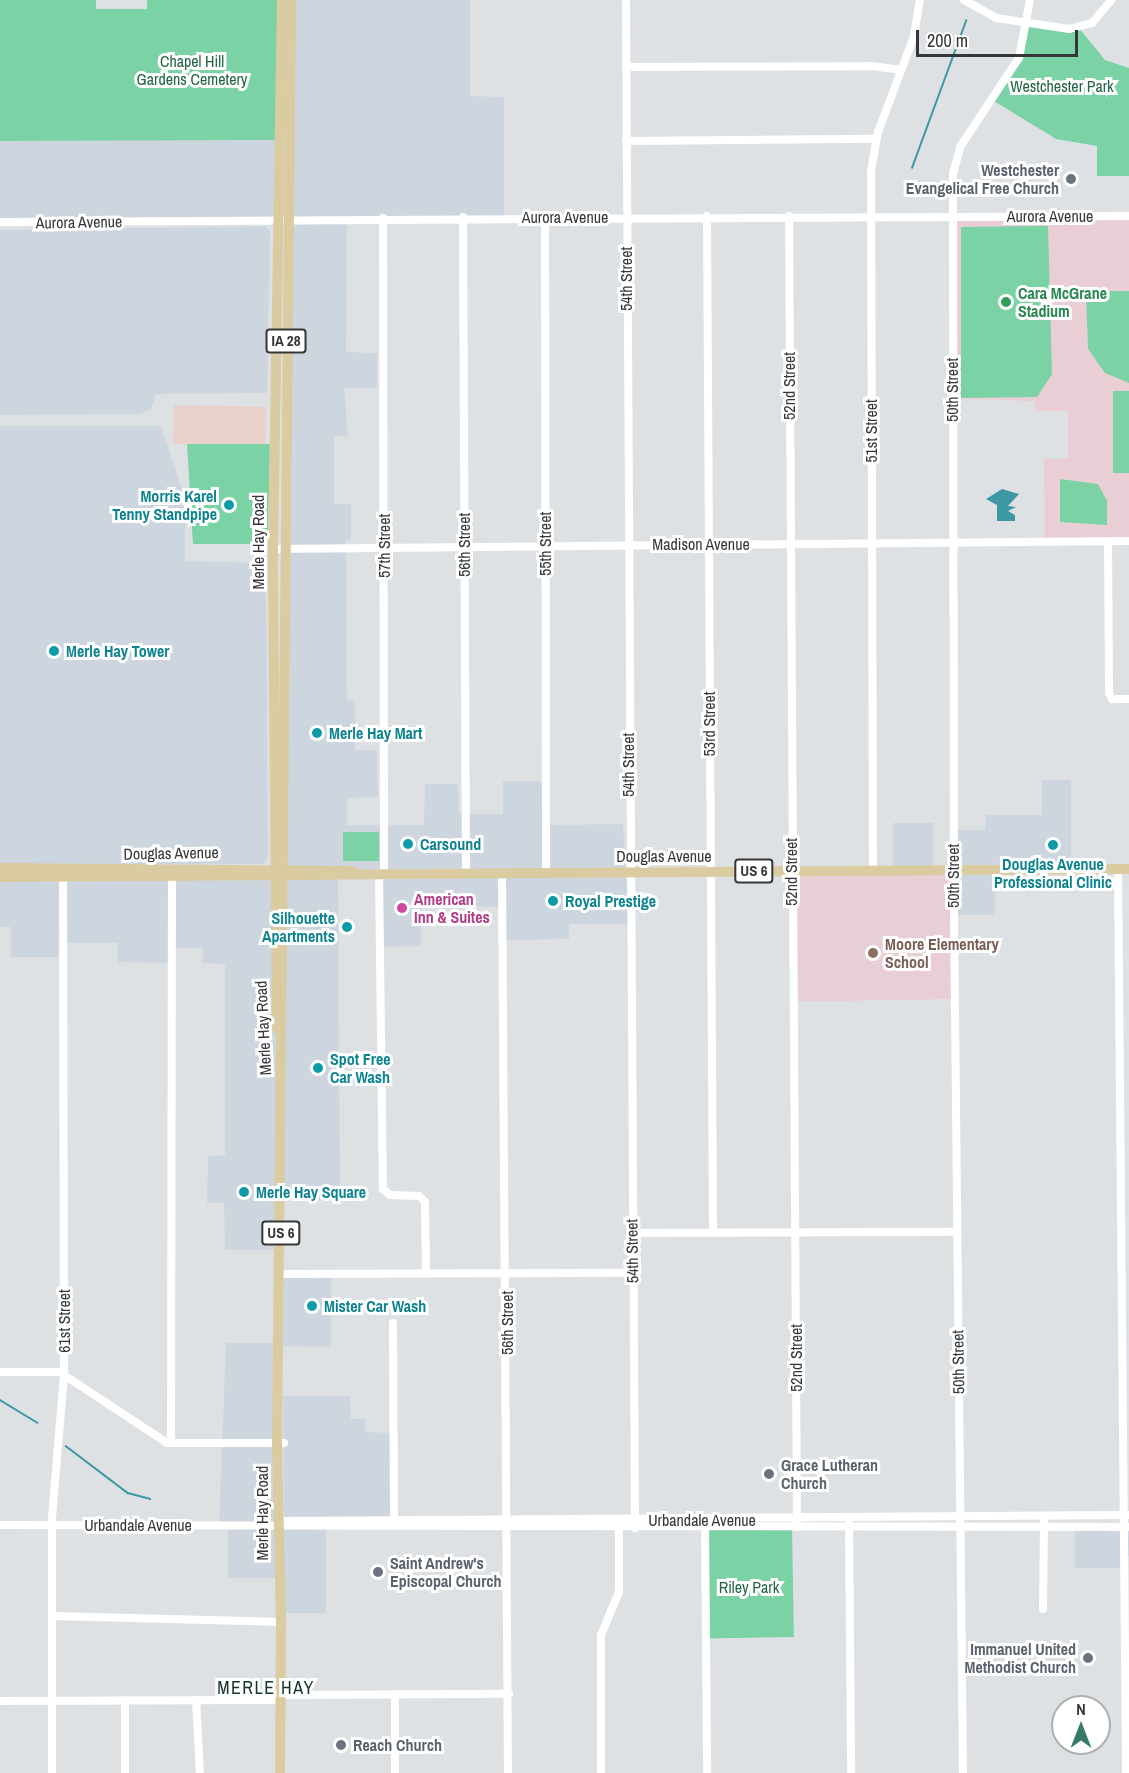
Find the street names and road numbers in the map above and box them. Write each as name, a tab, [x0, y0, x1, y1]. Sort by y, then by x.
street label: Aurora Avenue	[1006, 206, 1094, 226]
street label: Aurora Avenue	[521, 207, 609, 227]
street label: Aurora Avenue	[35, 212, 123, 232]
street label: 54th Street	[616, 247, 636, 311]
road number: IA 28	[265, 329, 307, 353]
street label: 52nd Street	[779, 352, 799, 420]
street label: 50th Street	[942, 358, 962, 422]
street label: 51st Street	[861, 399, 881, 463]
street label: Merle Hay Road	[248, 495, 268, 589]
street label: 55th Street	[535, 512, 555, 576]
street label: 56th Street	[454, 513, 474, 577]
street label: 57th Street	[374, 514, 394, 578]
street label: Madison Avenue	[652, 534, 750, 554]
street label: 53rd Street	[699, 692, 719, 756]
street label: 54th Street	[618, 733, 638, 797]
street label: 52nd Street	[781, 838, 801, 906]
street label: Douglas Avenue	[123, 843, 219, 863]
street label: 50th Street	[943, 844, 963, 908]
street label: Douglas Avenue	[616, 846, 712, 866]
road number: US 6	[733, 859, 775, 883]
street label: Merle Hay Road	[251, 980, 275, 1076]
street label: 54th Street	[622, 1219, 642, 1283]
road number: US 6	[260, 1221, 302, 1245]
street label: 61st Street	[54, 1289, 74, 1353]
street label: 56th Street	[497, 1291, 517, 1355]
street label: 52nd Street	[786, 1324, 806, 1392]
street label: 50th Street	[948, 1330, 968, 1394]
street label: Merle Hay Road	[252, 1466, 272, 1560]
street label: Urbandale Avenue	[648, 1510, 756, 1530]
street label: Urbandale Avenue	[84, 1515, 192, 1535]

